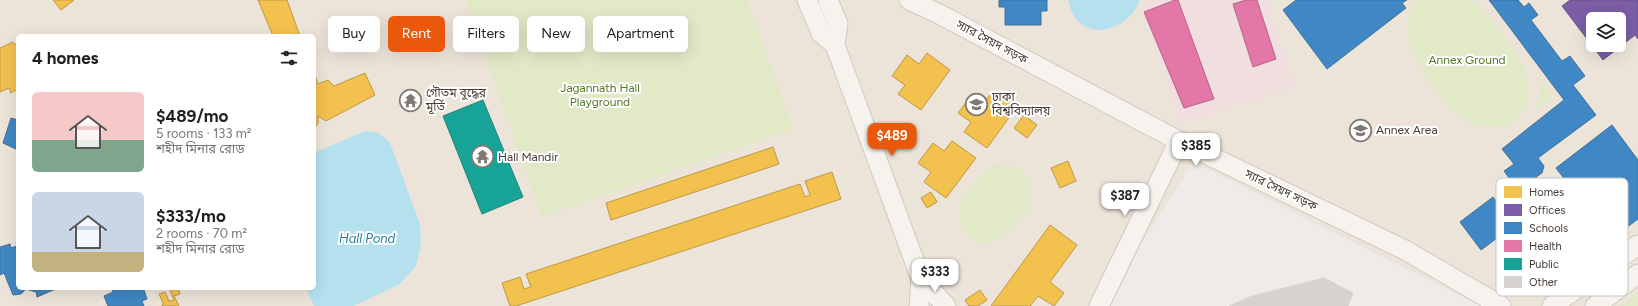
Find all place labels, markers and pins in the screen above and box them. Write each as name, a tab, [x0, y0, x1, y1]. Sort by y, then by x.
place label: গৌতম বুদ্ধের মূর্তি	[425, 85, 487, 115]
temple icon: গৌতম বুদ্ধের মূর্তি	[398, 87, 424, 113]
place label: ঢাকা বিশ্ববিদ্যালয়	[991, 90, 1051, 118]
school or university icon: ঢাকা বিশ্ববিদ্যালয়	[963, 91, 989, 117]
school or university icon: Annex Area	[1347, 117, 1373, 143]
pin: $489	[868, 123, 916, 157]
place label: Annex Area	[1376, 123, 1438, 137]
pin: $385	[1172, 133, 1220, 167]
temple icon: Hall Mandir	[470, 144, 496, 170]
place label: Hall Mandir	[498, 150, 558, 164]
pin: $387	[1101, 183, 1149, 217]
pin: $333	[911, 259, 959, 293]

